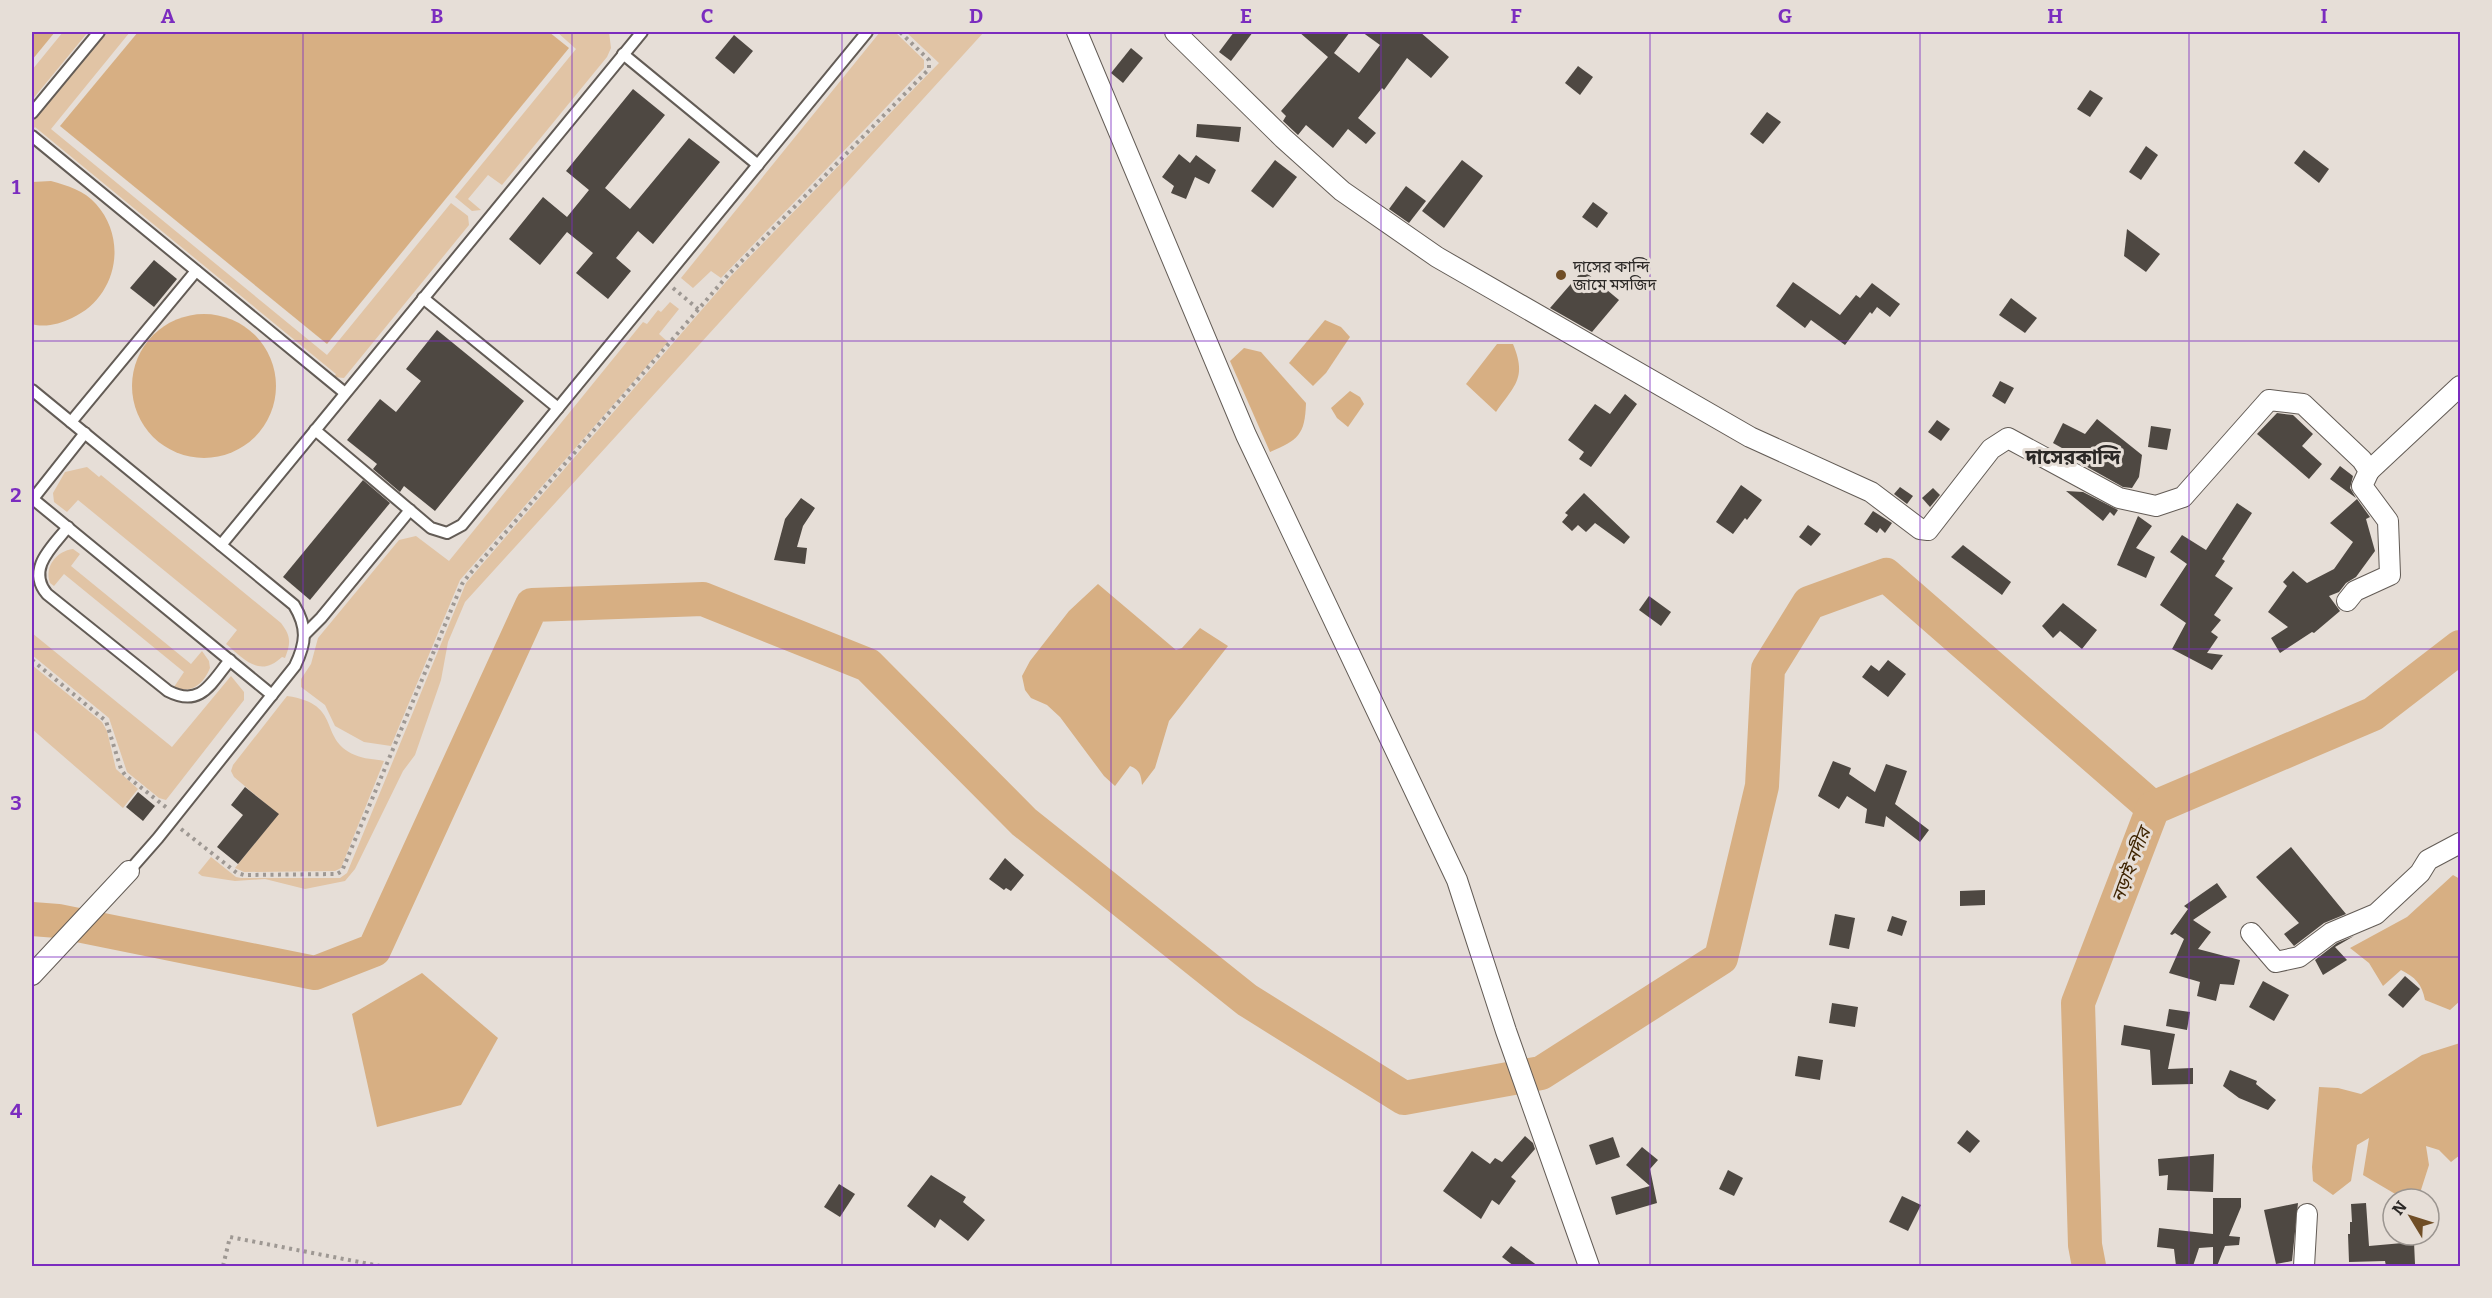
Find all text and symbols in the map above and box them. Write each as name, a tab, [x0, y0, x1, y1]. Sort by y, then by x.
text: A	[161, 4, 176, 28]
text: B	[431, 4, 444, 28]
text: C	[701, 4, 713, 28]
text: D	[969, 4, 983, 28]
text: E	[1240, 4, 1252, 28]
text: F	[1510, 4, 1522, 28]
text: G	[1778, 4, 1792, 28]
text: H	[2047, 4, 2063, 28]
text: I	[2320, 4, 2328, 28]
text: 1	[12, 175, 21, 199]
place label: দাসের কান্দি জামে মসজিদ	[1572, 257, 1658, 294]
marker: দাসের কান্দি জামে মসজিদ	[1554, 268, 1568, 282]
district label: দাসেরকান্দি	[2024, 445, 2121, 469]
text: 2	[10, 483, 22, 507]
text: 3	[10, 791, 22, 815]
water label: নড়াই নদীর	[2107, 822, 2156, 905]
text: 4	[10, 1099, 22, 1123]
north arrow	[2381, 1187, 2441, 1247]
text: N	[2388, 1197, 2411, 1219]

